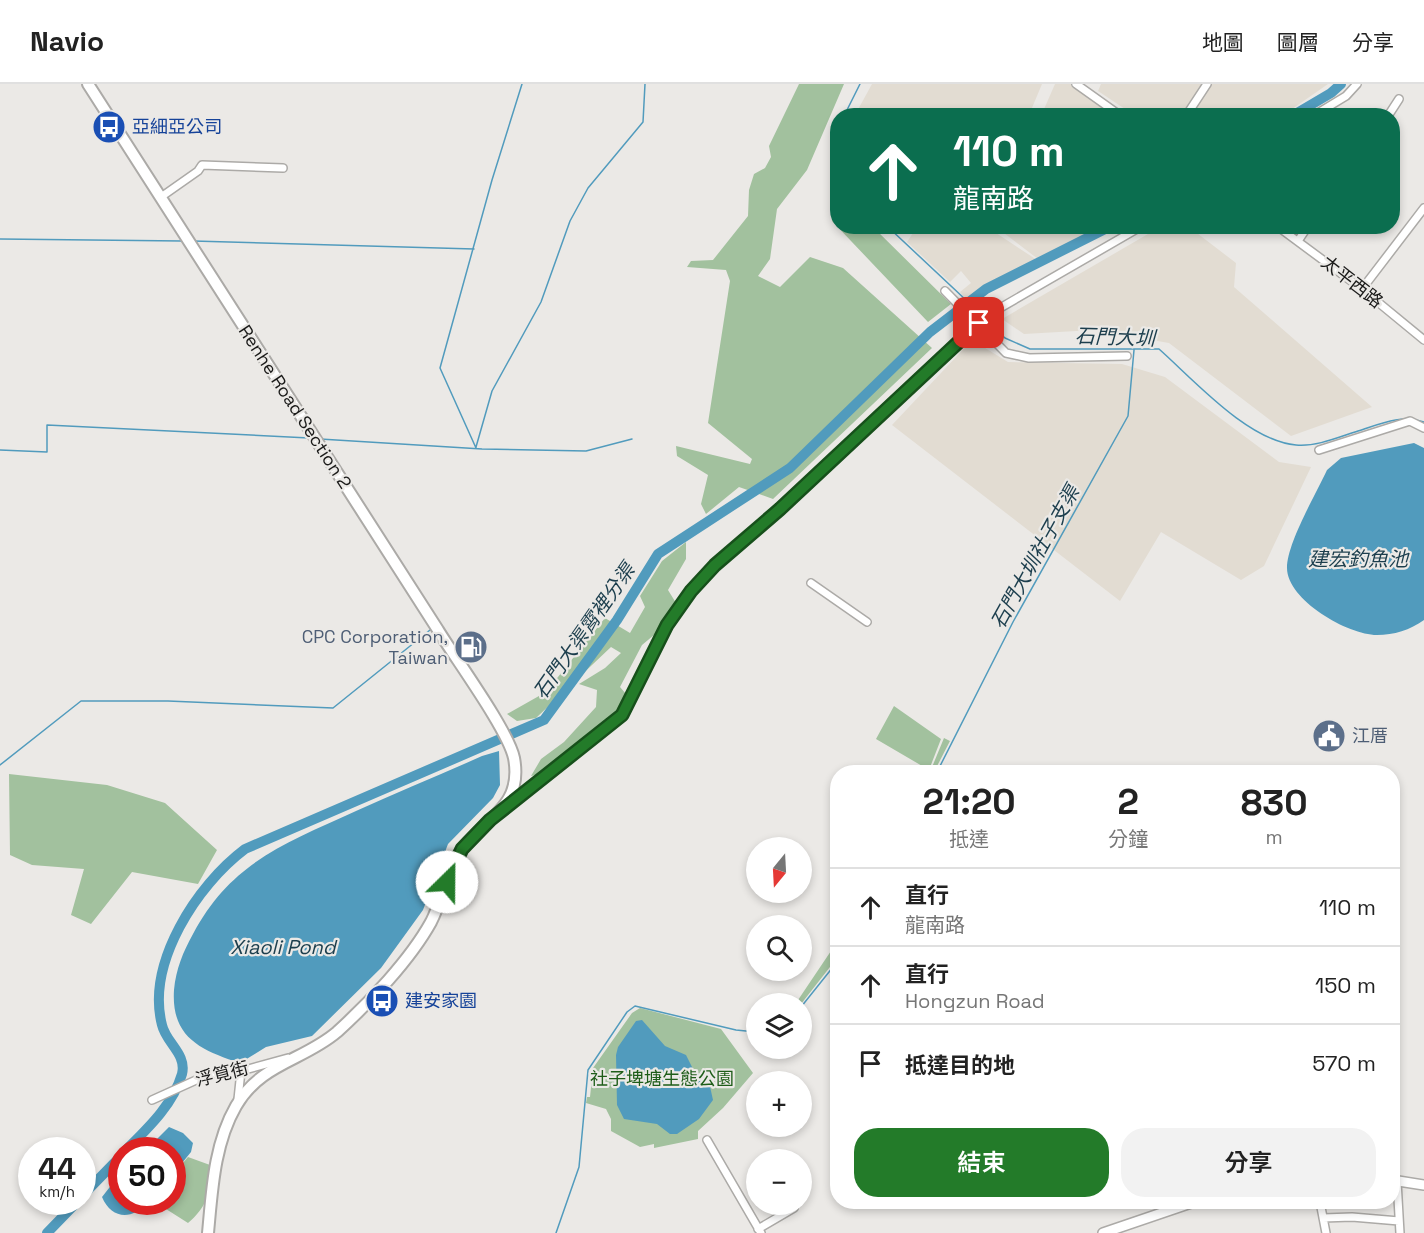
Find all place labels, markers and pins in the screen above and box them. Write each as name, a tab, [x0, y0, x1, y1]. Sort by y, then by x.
bus stop icon: 亞細亞公司	[91, 109, 127, 145]
place label: 亞細亞公司	[132, 115, 222, 138]
pin	[953, 297, 1004, 348]
place label: CPC Corporation, Taiwan	[302, 625, 448, 669]
fuel station icon: CPC Corporation, Taiwan	[453, 629, 489, 665]
public building icon: 江厝	[1311, 718, 1347, 754]
place label: 江厝	[1352, 724, 1388, 747]
bus stop icon: 建安家園	[364, 983, 400, 1019]
place label: 建安家園	[405, 989, 477, 1012]

